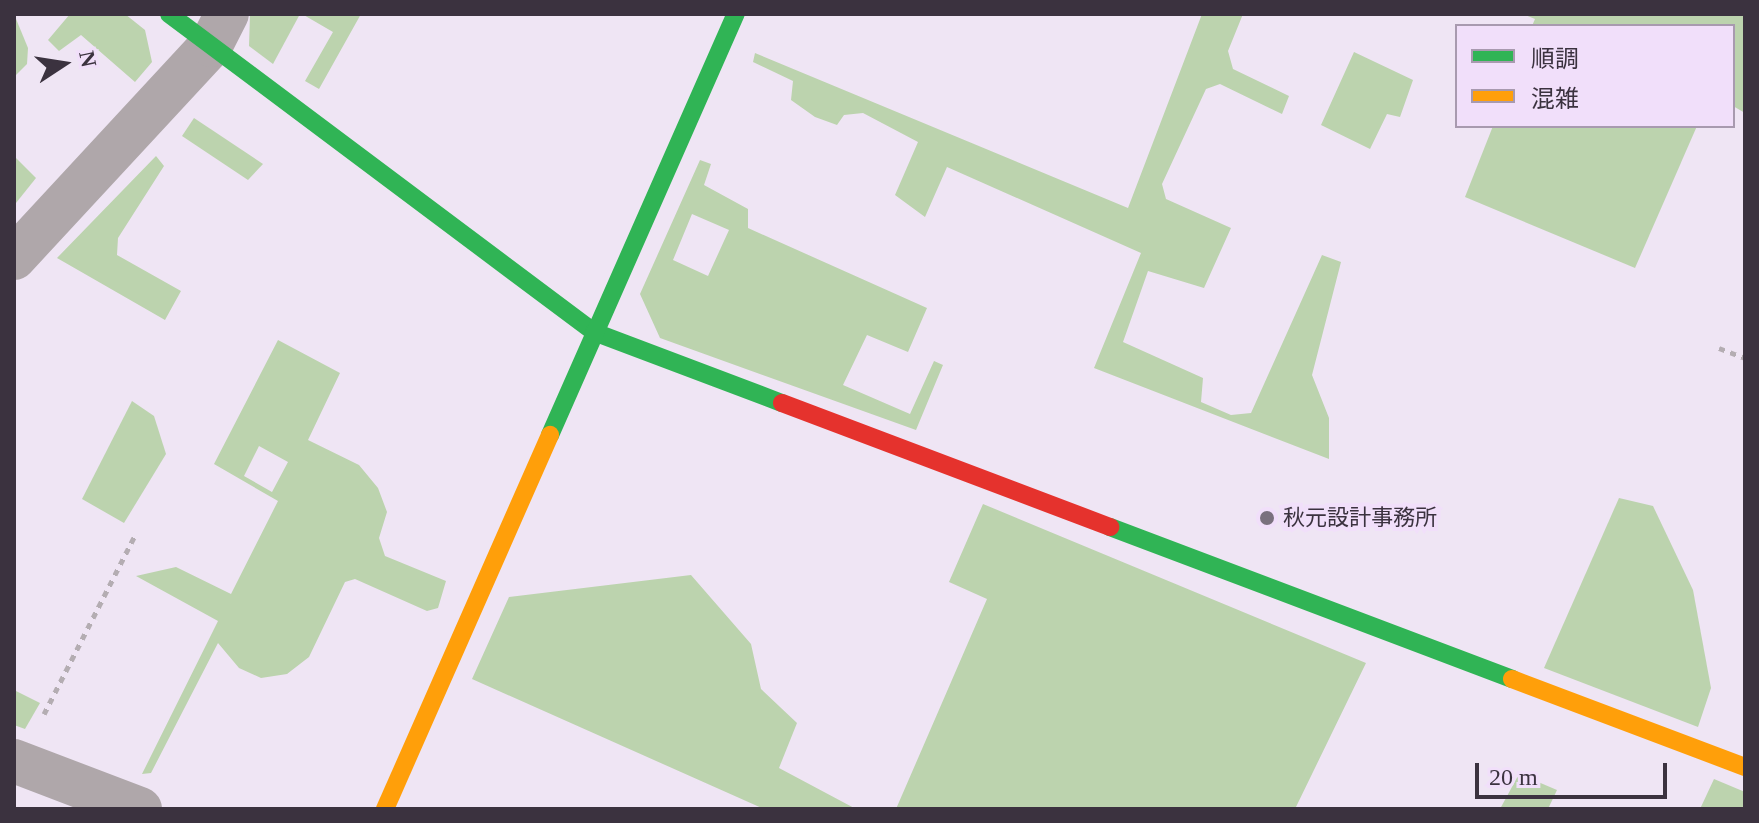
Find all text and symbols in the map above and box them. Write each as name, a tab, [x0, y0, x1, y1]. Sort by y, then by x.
north arrow	[24, 24, 104, 104]
legend	[1455, 24, 1735, 128]
text: 順調	[1531, 46, 1579, 72]
text: N	[74, 49, 102, 69]
text: 混雑	[1531, 86, 1579, 112]
place label: 秋元設計事務所	[1283, 505, 1437, 531]
marker: 秋元設計事務所	[1258, 509, 1276, 527]
scale bar	[1479, 747, 1671, 797]
text: 20 m	[1489, 764, 1538, 790]

